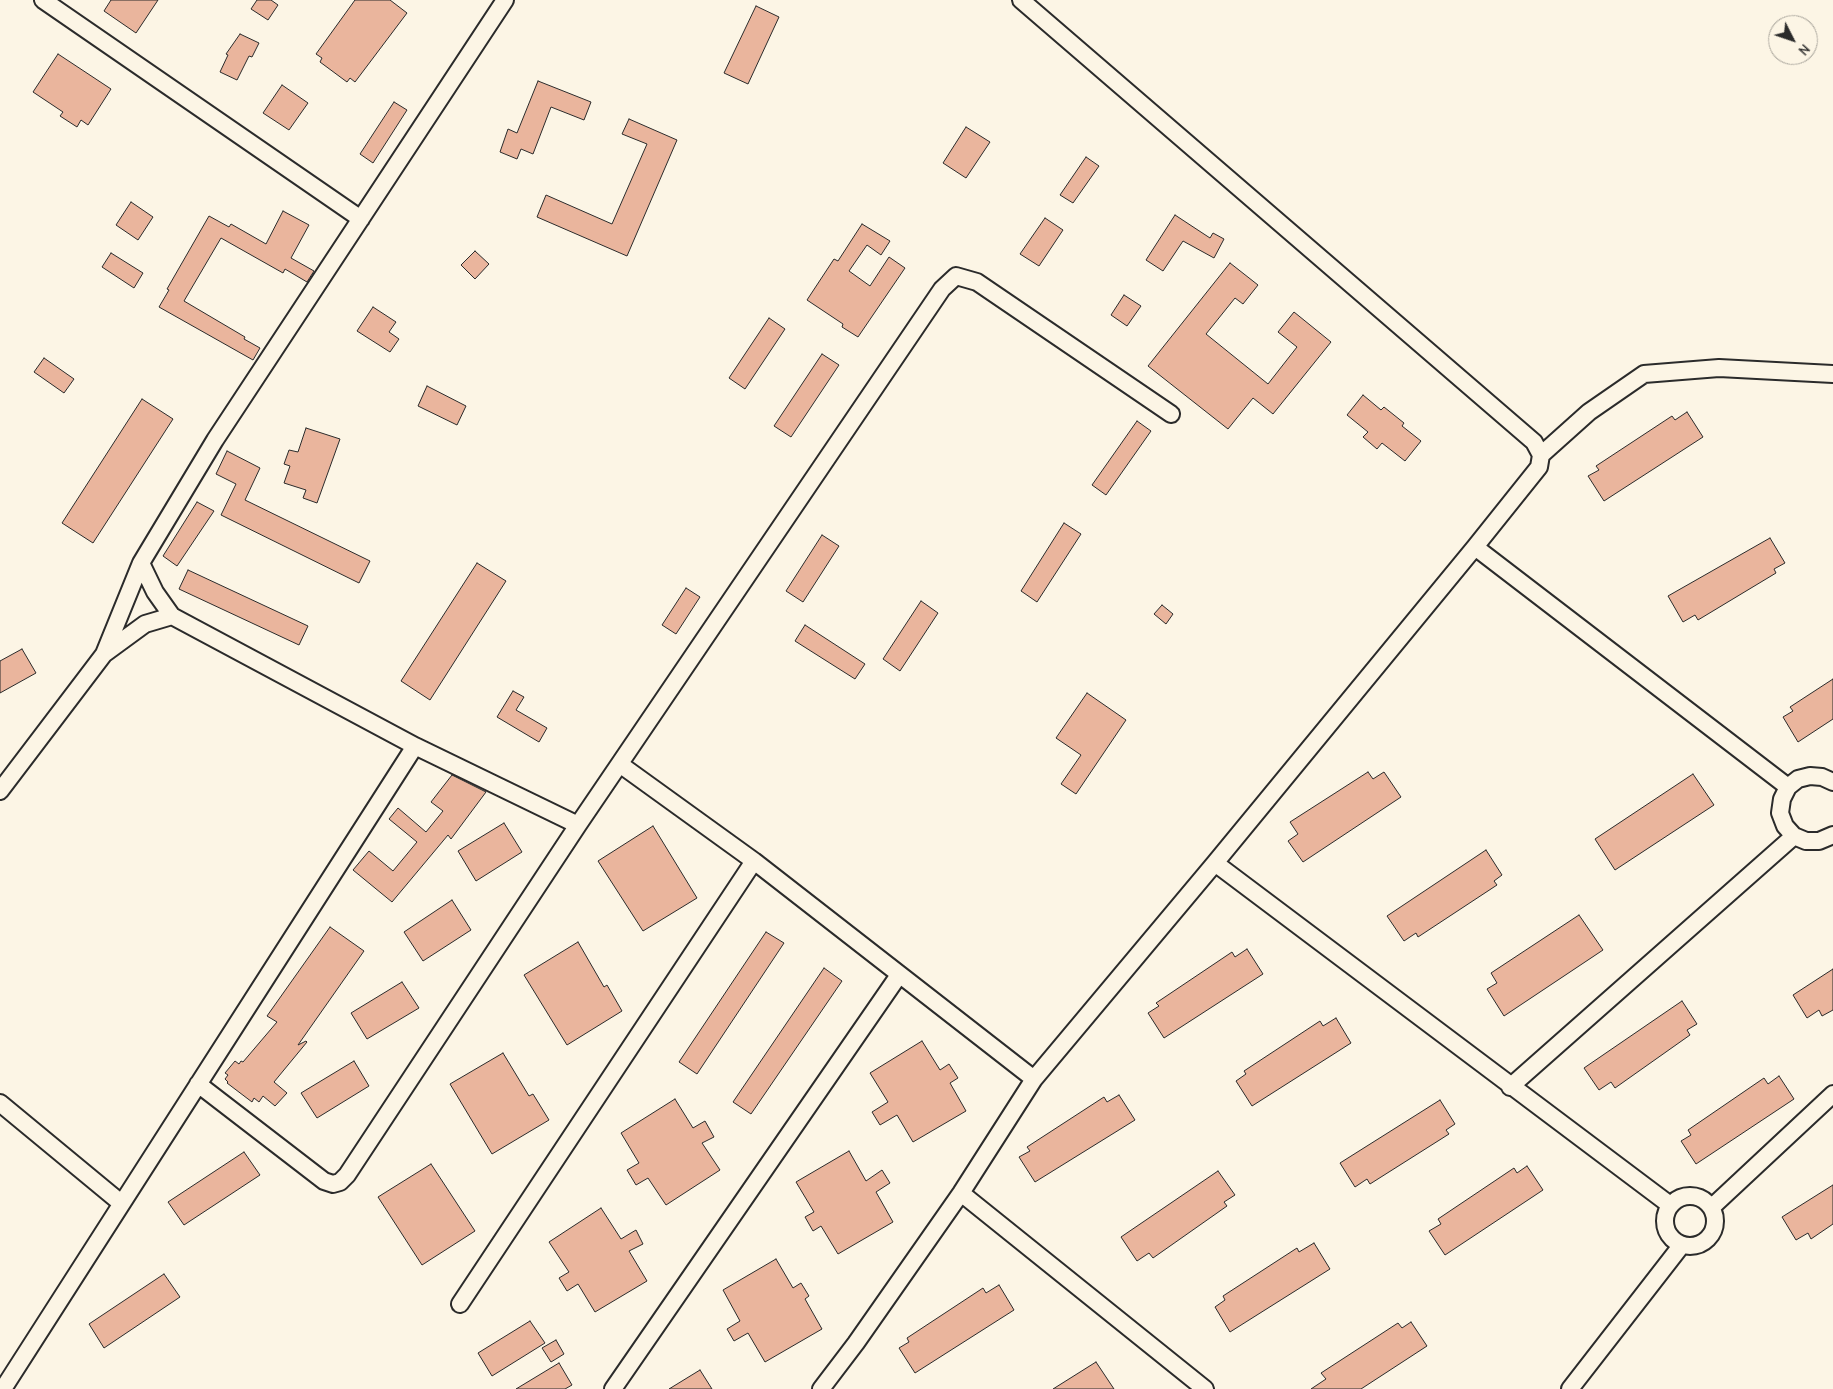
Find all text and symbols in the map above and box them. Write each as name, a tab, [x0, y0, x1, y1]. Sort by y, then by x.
north arrow	[1768, 15, 1818, 65]
text: N	[1795, 40, 1813, 59]

